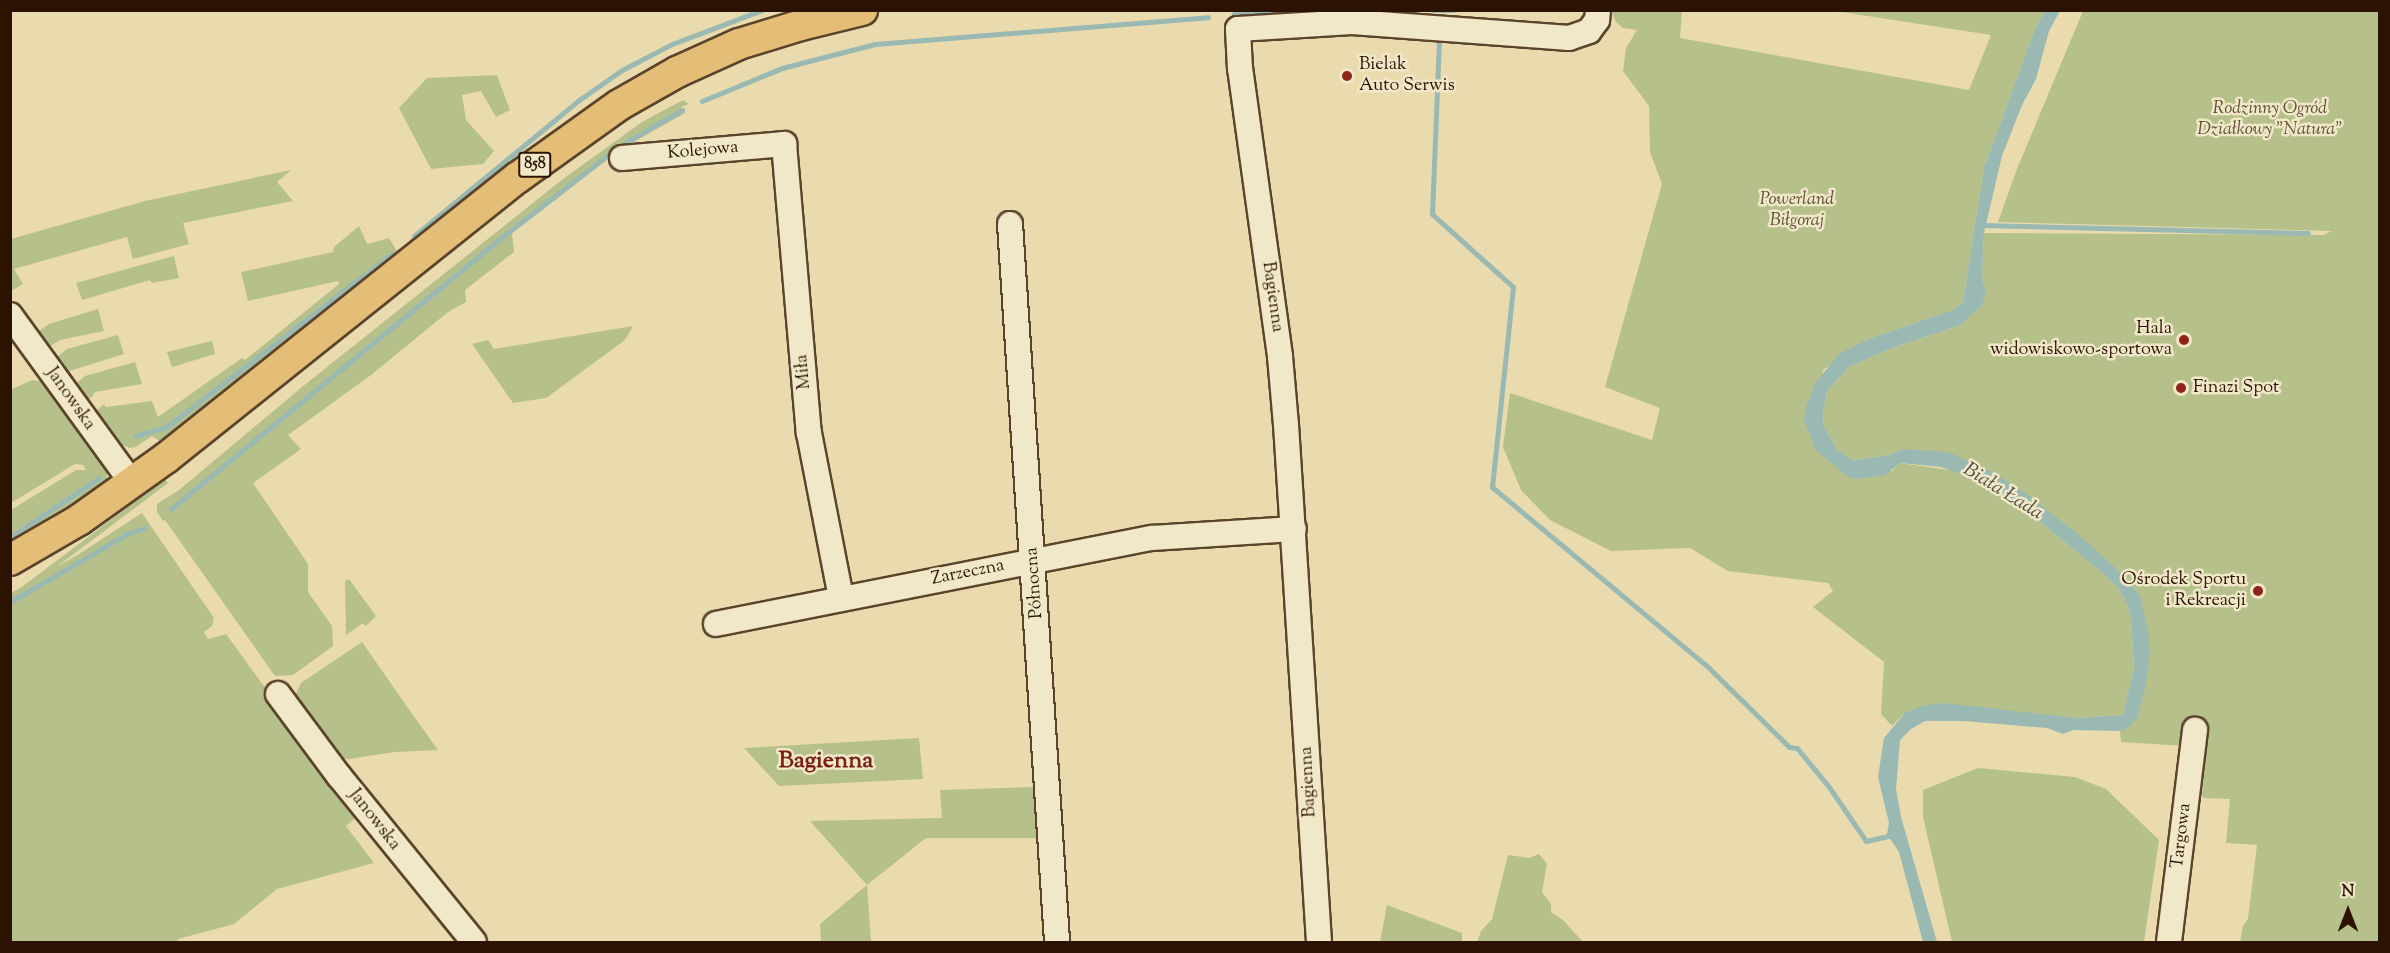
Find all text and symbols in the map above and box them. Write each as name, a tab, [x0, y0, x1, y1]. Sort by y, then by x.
place label: Bielak Auto Serwis	[1359, 55, 1455, 98]
marker: Bielak Auto Serwis	[1340, 69, 1354, 83]
park label: Rodzinny Ogród Działkowy "Natura"	[2197, 99, 2343, 142]
street label: Kolejowa	[667, 137, 739, 165]
road number: 858	[517, 152, 553, 178]
park label: Powerland Biłgoraj	[1760, 190, 1834, 232]
street label: Bagienna	[1256, 260, 1288, 334]
place label: Hala widowiskowo-sportowa	[1990, 319, 2172, 362]
marker: Hala widowiskowo-sportowa	[2177, 333, 2191, 347]
street label: Miła	[792, 354, 816, 390]
street label: Janowska	[41, 363, 99, 435]
place label: Finazi Spot	[2193, 377, 2279, 399]
marker: Finazi Spot	[2174, 381, 2188, 395]
water label: Biała Łada	[1959, 458, 2047, 526]
street label: Północna	[1022, 547, 1048, 619]
street label: Zarzeczna	[930, 555, 1006, 591]
place label: Ośrodek Sportu i Rekreacji	[2121, 570, 2246, 612]
marker: Ośrodek Sportu i Rekreacji	[2251, 584, 2265, 598]
street label: Bagienna	[1296, 746, 1322, 818]
district label: Bagienna	[779, 748, 873, 776]
street label: Janowska	[343, 785, 405, 855]
street label: Targowa	[2167, 802, 2197, 870]
north arrow	[2318, 881, 2378, 941]
text: N	[2342, 881, 2354, 904]

